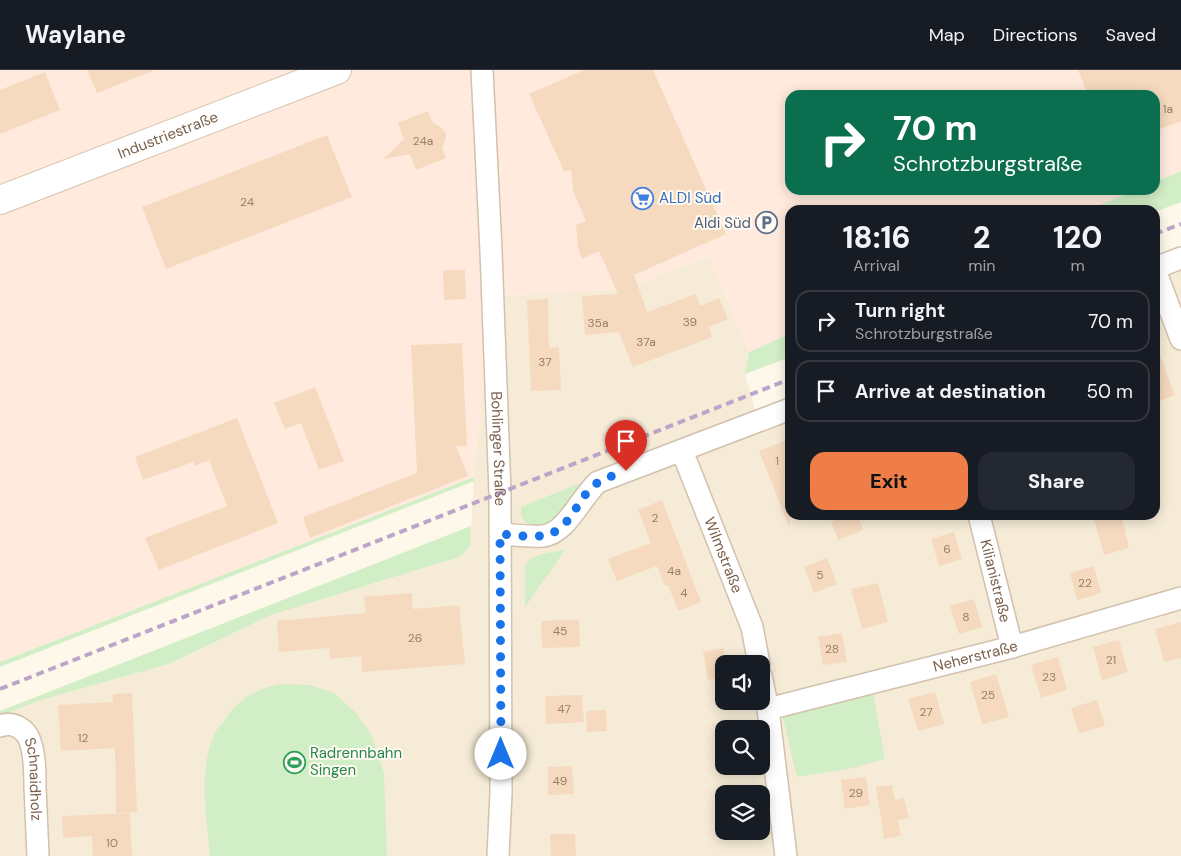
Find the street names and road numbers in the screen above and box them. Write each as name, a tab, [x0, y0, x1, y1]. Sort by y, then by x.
street label: Industriestraße	[115, 107, 221, 164]
street label: Bohlinger Straße	[486, 391, 510, 506]
street label: Wilmstraße	[699, 514, 747, 596]
street label: Kilianistraße	[976, 537, 1015, 625]
street label: Neherstraße	[931, 636, 1020, 677]
street label: Schnaidholz	[20, 735, 46, 821]

